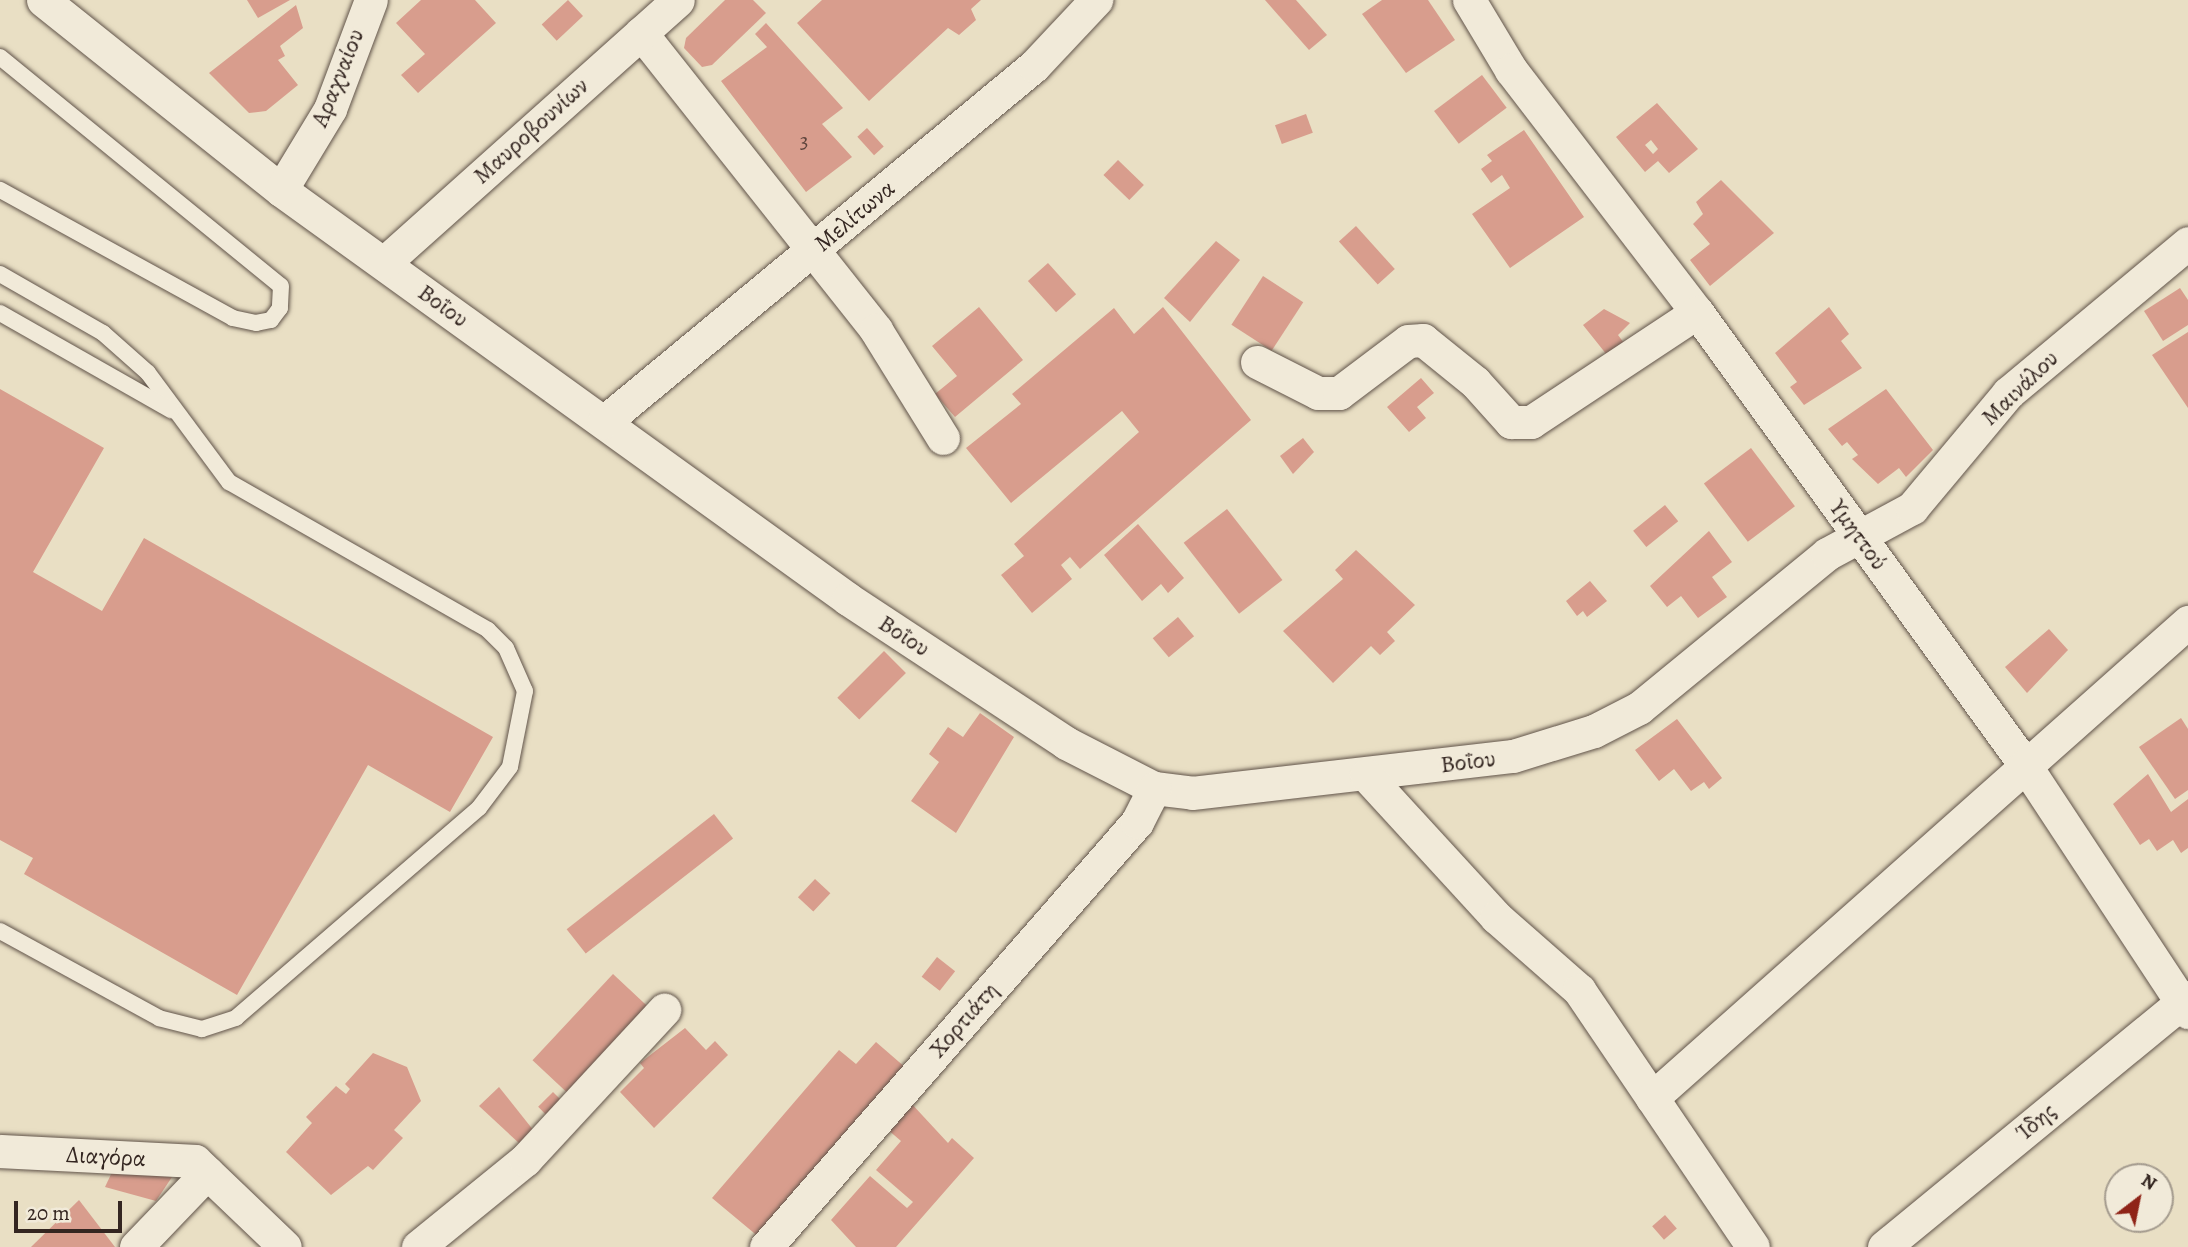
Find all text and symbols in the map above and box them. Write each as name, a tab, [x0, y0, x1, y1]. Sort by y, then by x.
street label: Αραχναίου	[305, 25, 371, 131]
street label: Μαυροβουνίων	[467, 72, 595, 190]
house number: 3	[800, 128, 808, 154]
street label: Μελίτωνα	[809, 174, 901, 258]
street label: Βοΐου	[412, 278, 474, 334]
street label: Μαινάλου	[1975, 344, 2065, 432]
street label: Υμηττού	[1823, 494, 1893, 576]
street label: Βοΐου	[873, 609, 935, 663]
street label: Βοΐου	[1439, 744, 1497, 780]
street label: Χορτιάτη	[923, 976, 1005, 1064]
street label: Ίδης	[2010, 1097, 2062, 1147]
street label: Διαγόρα	[65, 1141, 147, 1173]
north arrow	[2104, 1163, 2174, 1233]
text: N	[2136, 1167, 2162, 1197]
scale bar	[18, 1188, 126, 1232]
text: 20 m	[27, 1199, 70, 1227]

